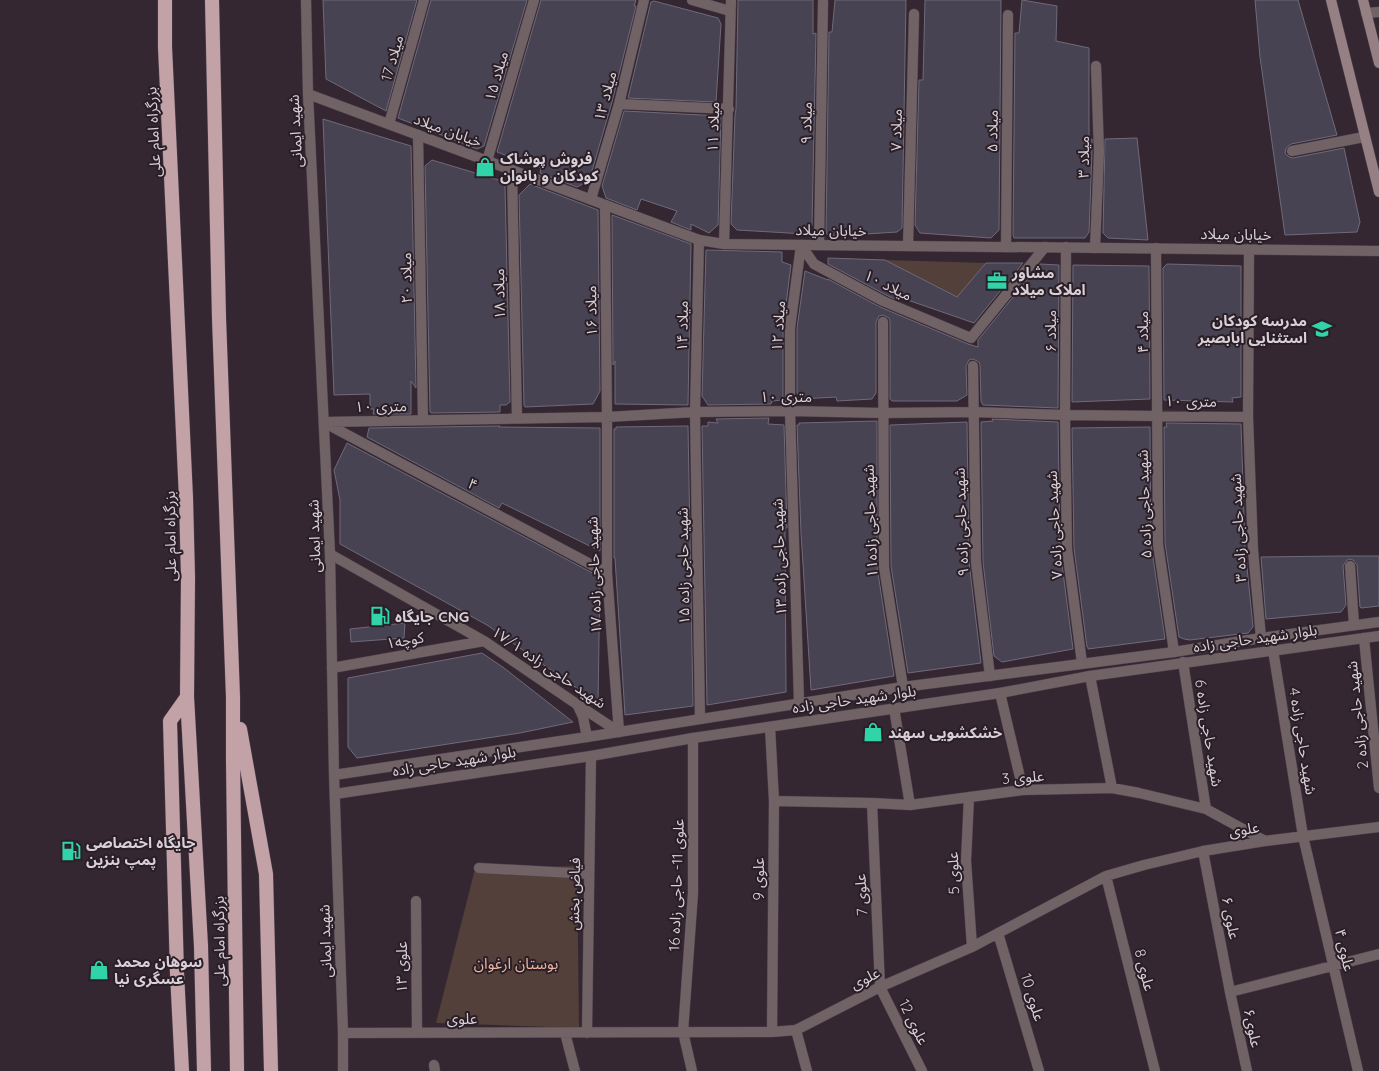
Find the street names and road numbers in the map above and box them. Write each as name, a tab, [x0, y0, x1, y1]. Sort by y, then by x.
street label: میلاد 17	[376, 33, 408, 83]
street label: میلاد ۱۵	[480, 49, 512, 103]
street label: میلاد ۱۳	[589, 69, 621, 123]
street label: بزرگراه امام علی	[141, 86, 167, 178]
street label: شهید ایمانی	[284, 94, 306, 168]
street label: میلاد ۱۱	[703, 101, 723, 153]
street label: میلاد ۹	[796, 102, 816, 144]
street label: خیابان میلاد	[411, 109, 485, 151]
street label: میلاد ۷	[886, 109, 906, 151]
street label: میلاد ۵	[982, 110, 1002, 152]
street label: میلاد ۳	[1074, 136, 1093, 178]
street label: خیابان میلاد	[795, 220, 867, 240]
street label: خیابان میلاد	[1200, 224, 1272, 244]
street label: میلاد ۲۰	[396, 252, 416, 304]
street label: میلاد ۱۰	[861, 265, 915, 305]
street label: میلاد ۱۸	[489, 268, 509, 320]
street label: میلاد ۱۶	[581, 285, 601, 337]
street label: میلاد ۱۴	[672, 300, 692, 352]
street label: میلاد ۱۲	[767, 300, 789, 352]
street label: میلاد ۶	[1041, 310, 1060, 352]
street label: میلاد ۴	[1133, 311, 1152, 353]
street label: ۱۰ متری	[760, 387, 812, 406]
street label: ۱۰ متری	[1165, 391, 1217, 411]
street label: ۱۰ متری	[355, 396, 407, 416]
street label: شهید حاجی زاده ۵	[1133, 449, 1155, 559]
street label: شهید حاجی زاده۱۱	[859, 464, 881, 578]
street label: شهید حاجی زاده ۹	[950, 467, 972, 577]
street label: شهید حاجی زاده ۷	[1042, 470, 1066, 580]
street label: شهید حاجی زاده ۳	[1226, 473, 1250, 583]
street label: ۴	[465, 474, 481, 494]
street label: بزرگراه امام علی	[160, 490, 182, 581]
street label: شهید حاجی زاده ۱۳	[767, 498, 791, 616]
street label: شهید ایمانی	[303, 499, 325, 573]
street label: شهید حاجی زاده ۱۵	[672, 507, 694, 625]
street label: شهید حاجی زاده ۱۷	[582, 516, 606, 634]
street label: بلوار شهید حاجی زاده	[1192, 620, 1318, 656]
street label: شهید حاجی زاده ۱۷/۱	[488, 622, 610, 712]
street label: کوچه۱	[385, 627, 426, 654]
street label: شهید حاجی زاده 2	[1342, 660, 1372, 770]
street label: شهید حاجی زاده 6	[1191, 678, 1227, 788]
street label: بلوار شهید حاجی زاده	[791, 681, 917, 717]
street label: شهید حاجی زاده 4	[1285, 686, 1321, 796]
street label: بلوار شهید حاجی زاده	[391, 742, 517, 780]
street label: علوی 3	[1001, 766, 1045, 788]
street label: علوی	[1227, 817, 1261, 841]
street label: علوی 11- حاجی زاده 16	[664, 818, 688, 952]
street label: علوی 5	[943, 851, 963, 895]
street label: فیاض بخش	[564, 857, 584, 931]
street label: علوی 9	[749, 857, 768, 901]
street label: علوی 7	[850, 873, 872, 917]
street label: بزرگراه امام علی	[209, 895, 231, 986]
street label: علوی ۶	[1218, 895, 1245, 941]
street label: شهید ایمانی	[314, 904, 336, 978]
street label: علوی ۴	[1331, 927, 1359, 974]
street label: علوی ۱۳	[392, 941, 411, 993]
street label: علوی 8	[1131, 947, 1159, 993]
street label: علوی	[847, 963, 883, 993]
street label: علوی 10	[1017, 971, 1049, 1024]
street label: علوی 12	[895, 996, 933, 1048]
street label: علوی۶	[1240, 1007, 1266, 1050]
street label: علوی	[447, 1009, 478, 1028]

